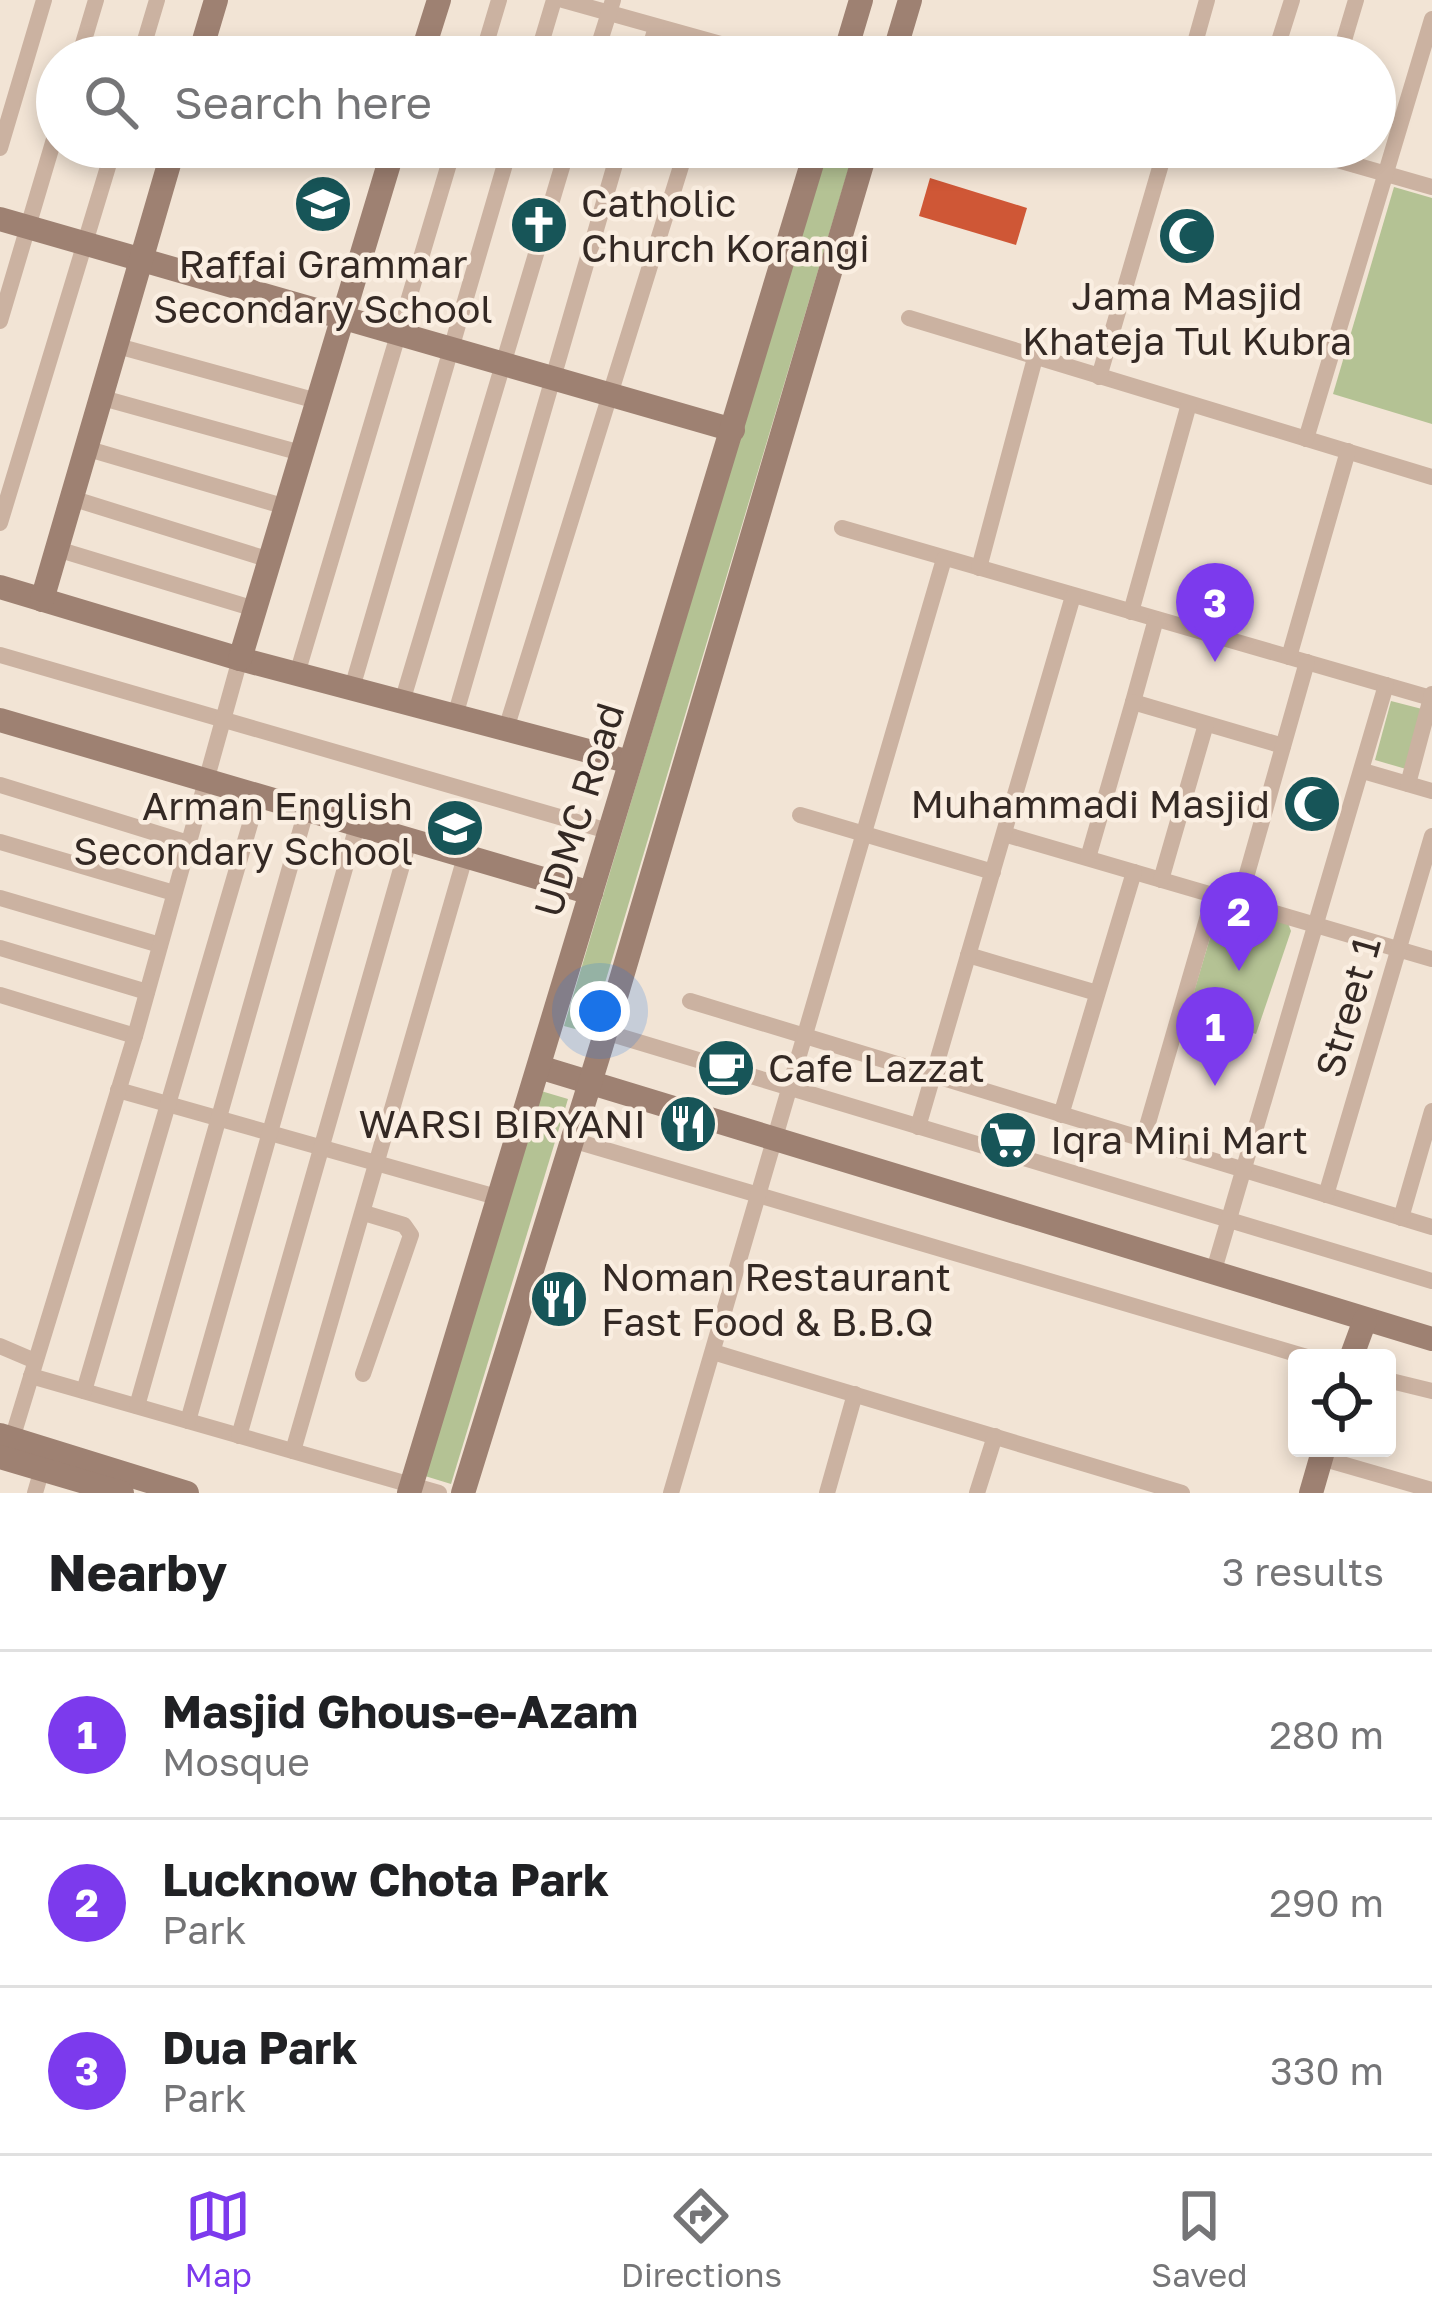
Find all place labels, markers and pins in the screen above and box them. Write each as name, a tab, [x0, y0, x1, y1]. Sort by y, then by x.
school or university icon: Raffai Grammar Secondary School	[292, 173, 354, 235]
place label: Catholic Church Korangi	[581, 179, 870, 271]
church icon: Catholic Church Korangi	[508, 194, 570, 256]
mosque icon: Jama Masjid Khateja Tul Kubra	[1156, 205, 1218, 267]
place label: Raffai Grammar Secondary School	[153, 240, 493, 332]
place label: Jama Masjid Khateja Tul Kubra	[1022, 272, 1352, 364]
pin: 3	[1176, 563, 1254, 662]
mosque icon: Muhammadi Masjid	[1281, 773, 1343, 835]
place label: Muhammadi Masjid	[910, 780, 1270, 827]
place label: Arman English Secondary School	[73, 782, 413, 874]
school or university icon: Arman English Secondary School	[424, 797, 486, 859]
pin: 2	[1200, 872, 1278, 971]
pin: 1	[1176, 987, 1254, 1086]
cafe icon: Cafe Lazzat	[695, 1037, 757, 1099]
place label: Cafe Lazzat	[768, 1044, 985, 1091]
restaurant icon: WARSI BIRYANI	[657, 1093, 719, 1155]
place label: WARSI BIRYANI	[358, 1100, 646, 1147]
supermarket icon: Iqra Mini Mart	[977, 1109, 1039, 1171]
place label: Iqra Mini Mart	[1050, 1116, 1308, 1163]
place label: Noman Restaurant Fast Food & B.B.Q	[601, 1253, 951, 1345]
restaurant icon: Noman Restaurant Fast Food & B.B.Q	[528, 1268, 590, 1330]

